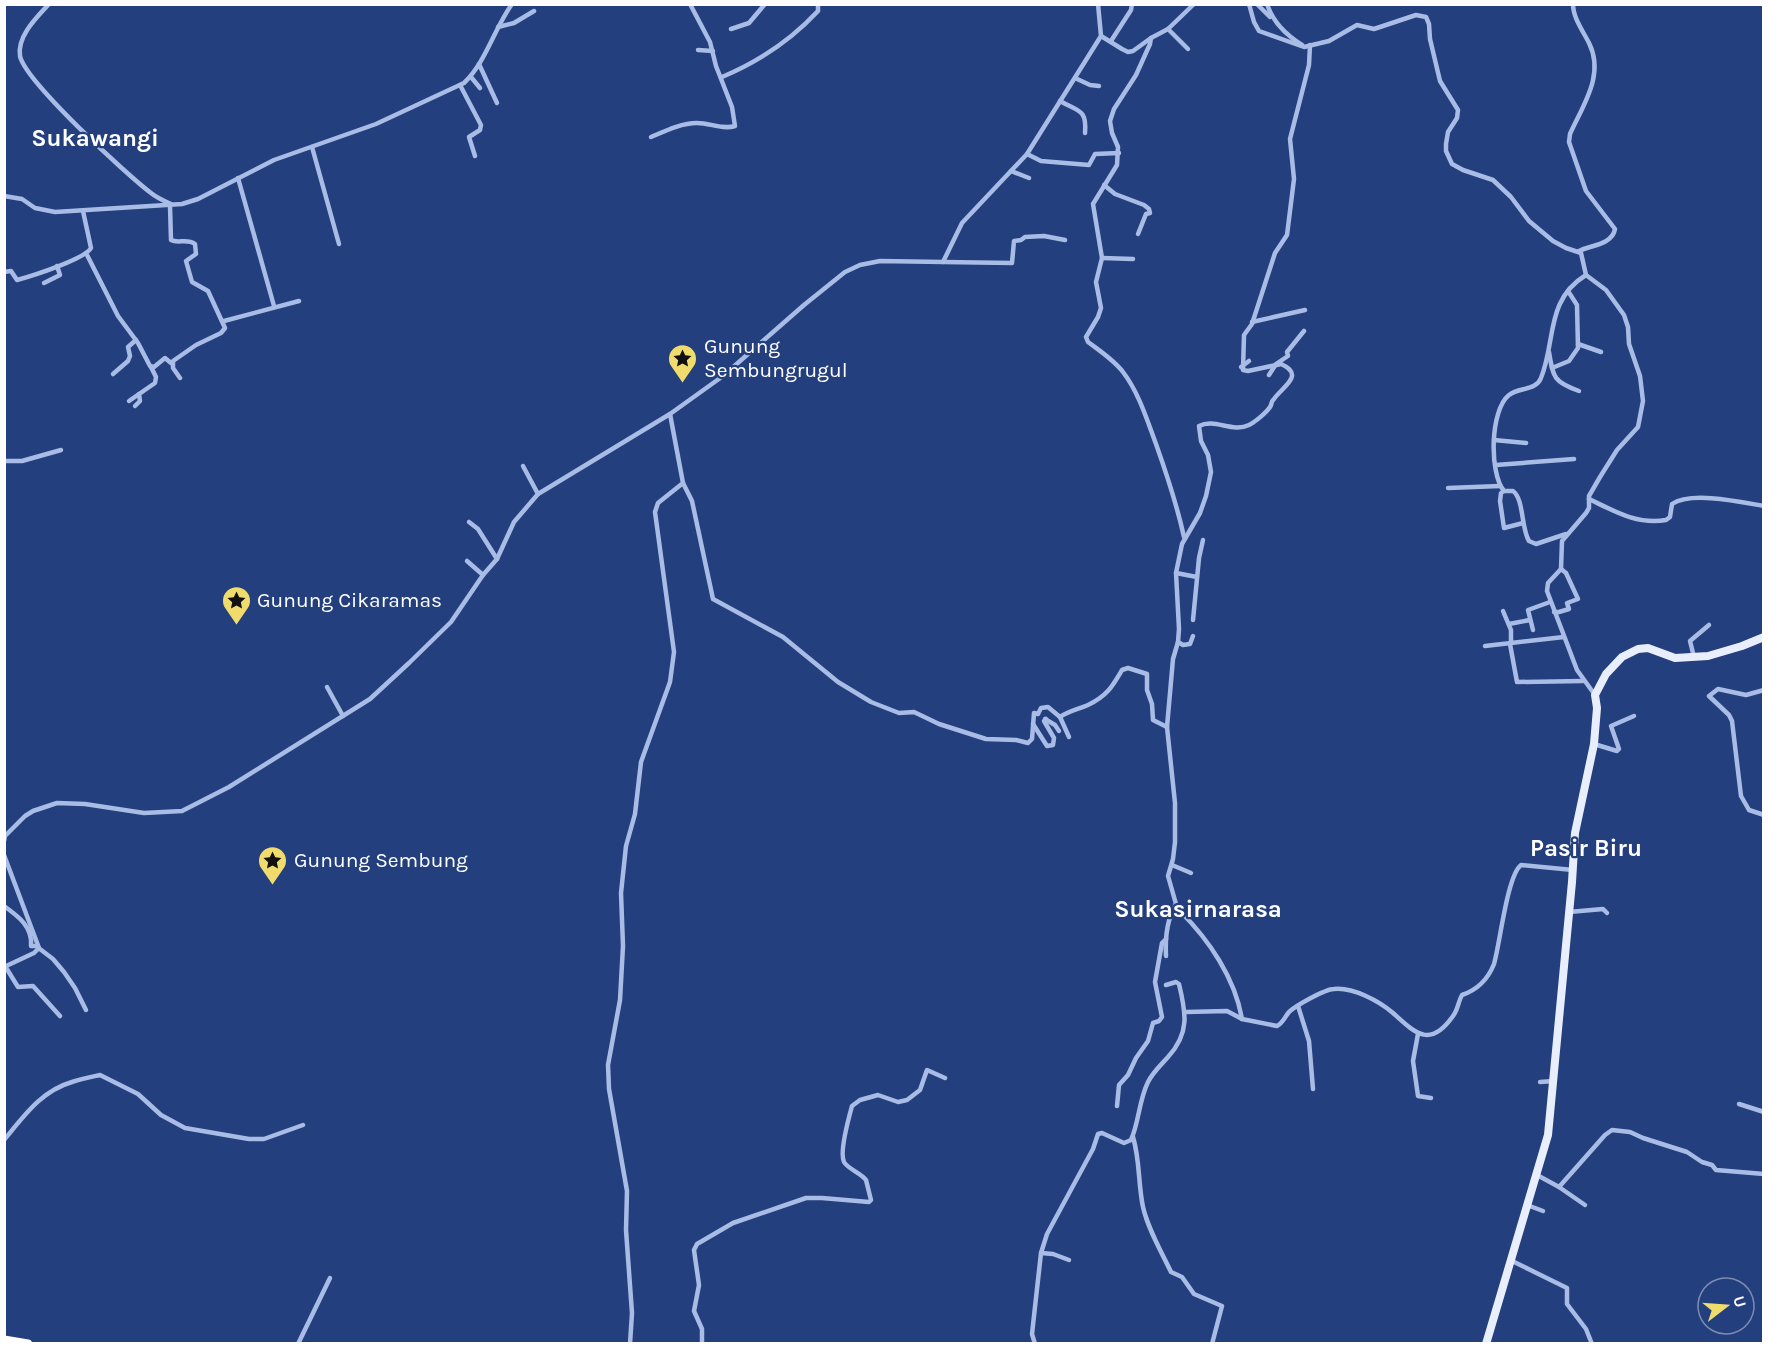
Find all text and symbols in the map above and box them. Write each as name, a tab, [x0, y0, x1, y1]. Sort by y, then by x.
district label: Sukawangi	[31, 124, 159, 152]
place label: Gunung Sembungrugul	[704, 334, 848, 382]
place icon: Gunung Sembungrugul	[667, 342, 699, 384]
place icon: Gunung Cikaramas	[220, 584, 252, 626]
place label: Gunung Cikaramas	[257, 588, 442, 612]
district label: Pasir Biru	[1530, 834, 1642, 862]
place icon: Gunung Sembung	[257, 844, 289, 886]
place label: Gunung Sembung	[294, 848, 468, 872]
district label: Sukasirnarasa	[1114, 895, 1282, 923]
north arrow	[1696, 1276, 1756, 1336]
text: U	[1729, 1294, 1751, 1310]

